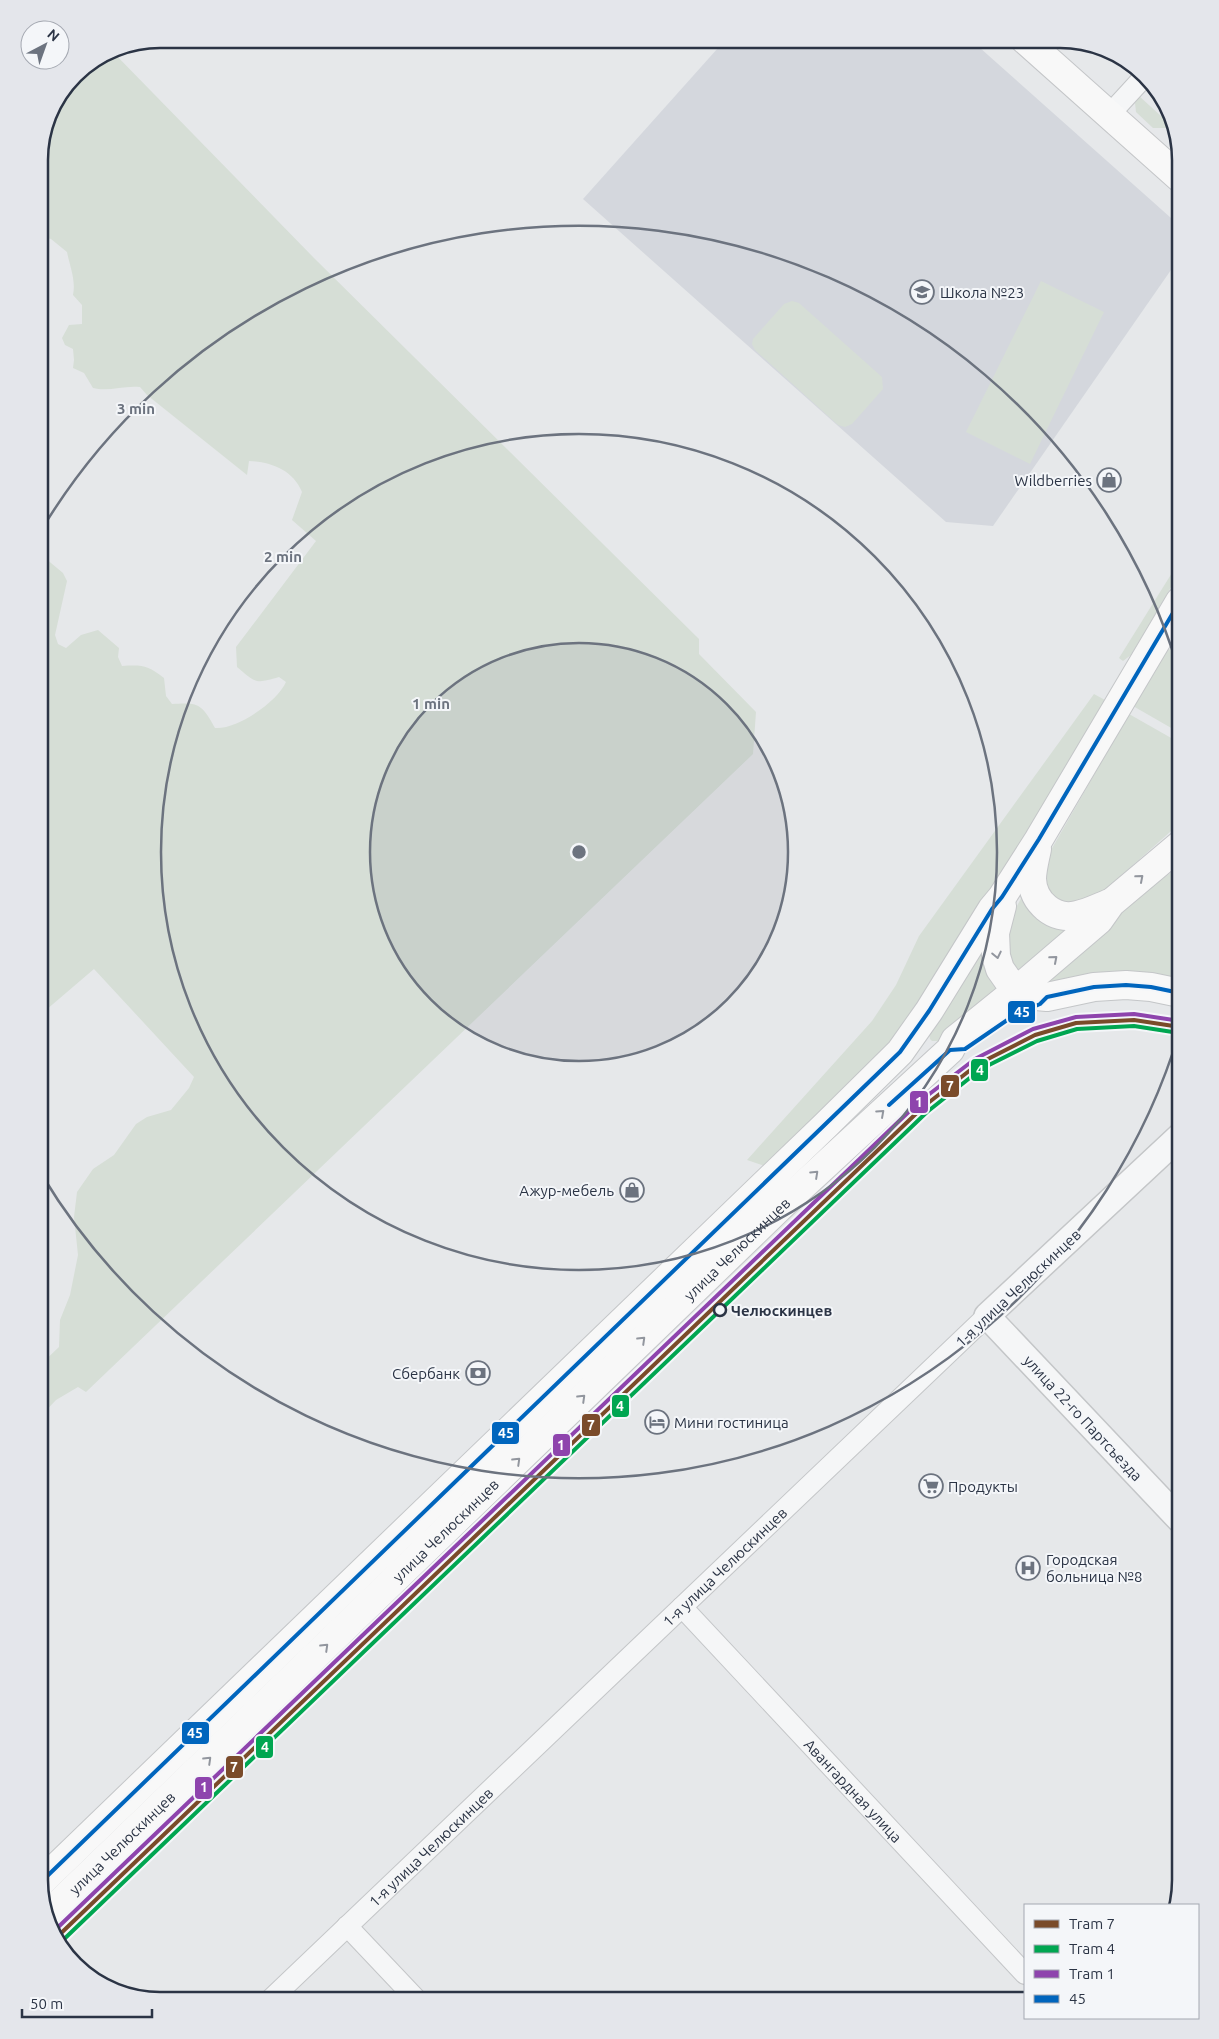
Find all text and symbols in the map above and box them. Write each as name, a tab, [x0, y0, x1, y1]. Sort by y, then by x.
north arrow	[20, 20, 70, 70]
text: N	[44, 26, 63, 45]
school or university icon: Школа №23	[909, 279, 935, 305]
place label: Школа №23	[940, 284, 1024, 301]
text: 3 min	[117, 400, 155, 417]
shop icon: Wildberries	[1096, 467, 1122, 493]
place label: Wildberries	[1015, 472, 1092, 489]
text: 2 min	[264, 548, 302, 565]
text: 1 min	[412, 695, 450, 712]
centre of rings	[570, 843, 588, 861]
one-way arrow	[1134, 875, 1143, 884]
one-way arrow	[991, 950, 1001, 959]
one-way arrow	[1048, 955, 1057, 964]
line badge: 45	[1007, 1000, 1036, 1024]
text: 45	[1014, 1004, 1030, 1020]
line badge: 4	[970, 1058, 989, 1082]
text: 4	[976, 1062, 984, 1078]
line badge: 7	[940, 1074, 960, 1098]
text: 7	[946, 1078, 954, 1094]
line badge: 1	[909, 1090, 929, 1114]
text: 1	[915, 1094, 923, 1110]
one-way arrow	[875, 1110, 884, 1119]
one-way arrow	[809, 1171, 818, 1180]
shop icon: Ажур-мебель	[619, 1177, 645, 1203]
place label: Ажур-мебель	[519, 1182, 614, 1199]
street label: улица Челюскинцев	[680, 1194, 793, 1304]
street label: 1-я улица Челюскинцев	[952, 1226, 1084, 1350]
place label: Челюскинцев	[731, 1302, 832, 1319]
marker: Челюскинцев	[713, 1303, 727, 1317]
one-way arrow	[637, 1337, 646, 1346]
street label: улица 22-го Партсъезда	[1020, 1352, 1146, 1484]
bank icon: Сбербанк	[465, 1360, 491, 1386]
place label: Сбербанк	[392, 1365, 460, 1382]
line badge: 4	[611, 1394, 630, 1418]
one-way arrow	[576, 1395, 585, 1404]
text: 4	[616, 1398, 624, 1414]
hotel icon: Мини гостиница	[644, 1409, 670, 1435]
line badge: 7	[581, 1413, 601, 1437]
place label: Мини гостиница	[674, 1414, 789, 1431]
text: 7	[587, 1417, 595, 1433]
line badge: 45	[491, 1421, 520, 1445]
text: 45	[498, 1425, 514, 1441]
line badge: 1	[552, 1433, 571, 1457]
text: 1	[557, 1437, 565, 1453]
one-way arrow	[511, 1458, 520, 1467]
supermarket icon: Продукты	[918, 1473, 944, 1499]
street label: улица Челюскинцев	[389, 1475, 502, 1585]
place label: Продукты	[948, 1478, 1018, 1495]
street label: 1-я улица Челюскинцев	[659, 1504, 790, 1630]
place label: Городская больница №8	[1046, 1551, 1143, 1585]
hospital icon: Городская больница №8	[1015, 1555, 1041, 1581]
one-way arrow	[319, 1644, 328, 1653]
line badge: 45	[181, 1721, 210, 1745]
text: 45	[187, 1725, 203, 1741]
line badge: 4	[255, 1735, 274, 1759]
street label: Авангардная улица	[801, 1735, 906, 1845]
text: 4	[261, 1739, 269, 1755]
line badge: 7	[225, 1755, 244, 1779]
one-way arrow	[202, 1757, 211, 1766]
text: 7	[230, 1759, 238, 1775]
line badge: 1	[194, 1776, 213, 1800]
text: 1	[200, 1779, 208, 1795]
street label: 1-я улица Челюскинцев	[365, 1784, 496, 1910]
street label: улица Челюскинцев	[65, 1788, 178, 1898]
legend	[1024, 1904, 1199, 2019]
text: Tram 7	[1069, 1915, 1115, 1932]
text: Tram 4	[1069, 1940, 1115, 1957]
text: Tram 1	[1069, 1965, 1115, 1982]
scale bar	[22, 1986, 152, 2018]
text: 45	[1069, 1990, 1086, 2007]
text: 50 m	[30, 1995, 63, 2012]

